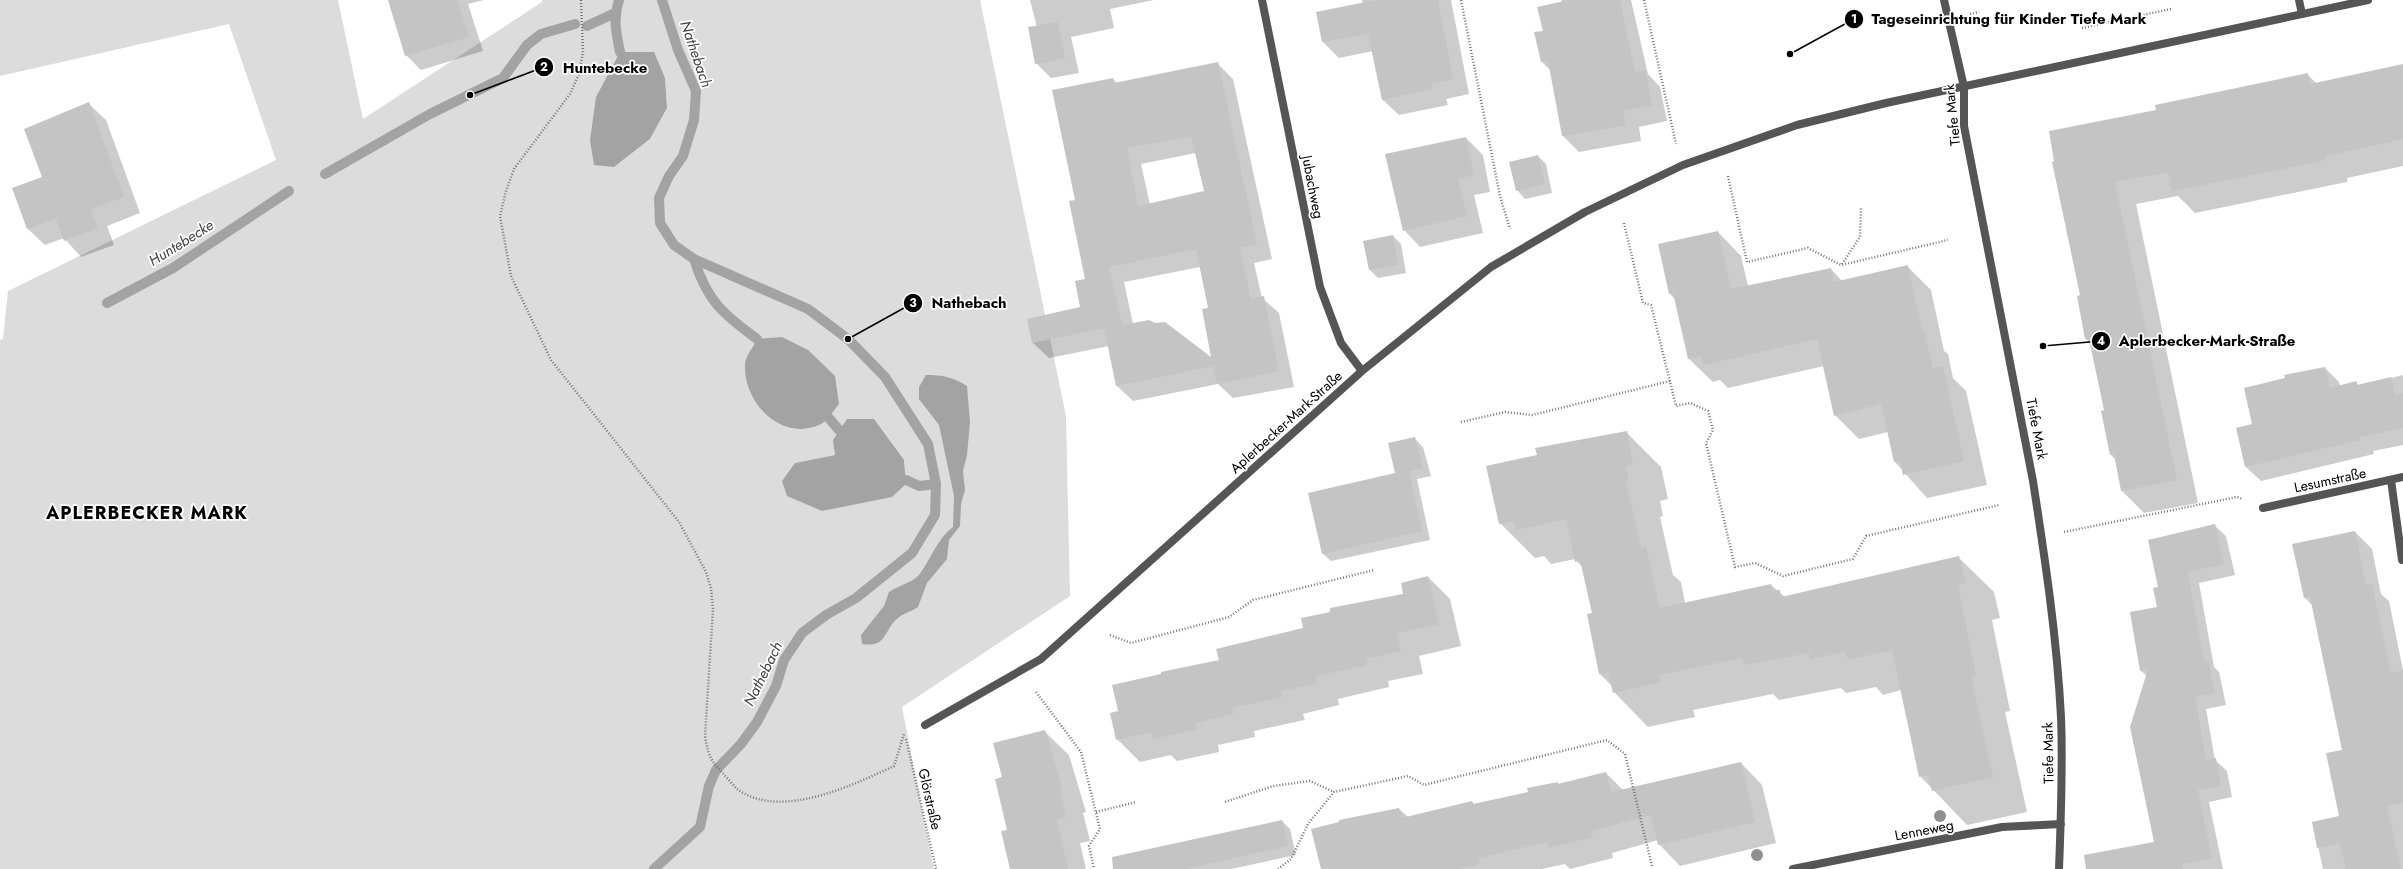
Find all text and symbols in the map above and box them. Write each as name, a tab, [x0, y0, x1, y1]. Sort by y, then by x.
callout: Tageseinrichtung für Kinder Tiefe Mark	[1844, 6, 2155, 33]
text: Tageseinrichtung für Kinder Tiefe Mark	[1872, 8, 2147, 30]
text: 1	[1851, 10, 1857, 28]
water label: Nathebach	[674, 18, 718, 90]
callout: Huntebecke	[534, 54, 655, 81]
text: Huntebecke	[563, 57, 648, 79]
text: 2	[540, 58, 548, 76]
street label: Tiefe Mark	[1939, 82, 1965, 147]
street label: Jubachweg	[1297, 152, 1329, 220]
water label: Huntebecke	[144, 214, 218, 272]
callout: Nathebach	[903, 290, 1014, 317]
text: Nathebach	[931, 292, 1007, 314]
text: 3	[909, 294, 917, 312]
callout: Aplerbecker-Mark-Straße	[2091, 327, 2304, 354]
text: Aplerbecker-Mark-Straße	[2118, 330, 2296, 352]
text: 4	[2097, 332, 2105, 350]
street label: Aplerbecker-Mark-Straße	[1225, 366, 1347, 478]
street label: Tiefe Mark	[2021, 397, 2053, 462]
street label: Lesumstraße	[2292, 463, 2368, 497]
district label: APLERBECKER MARK	[45, 500, 248, 526]
water label: Nathebach	[738, 638, 788, 710]
street label: Tiefe Mark	[2037, 721, 2059, 784]
street label: Glörstraße	[913, 766, 947, 832]
street label: Lenneweg	[1893, 814, 1955, 846]

